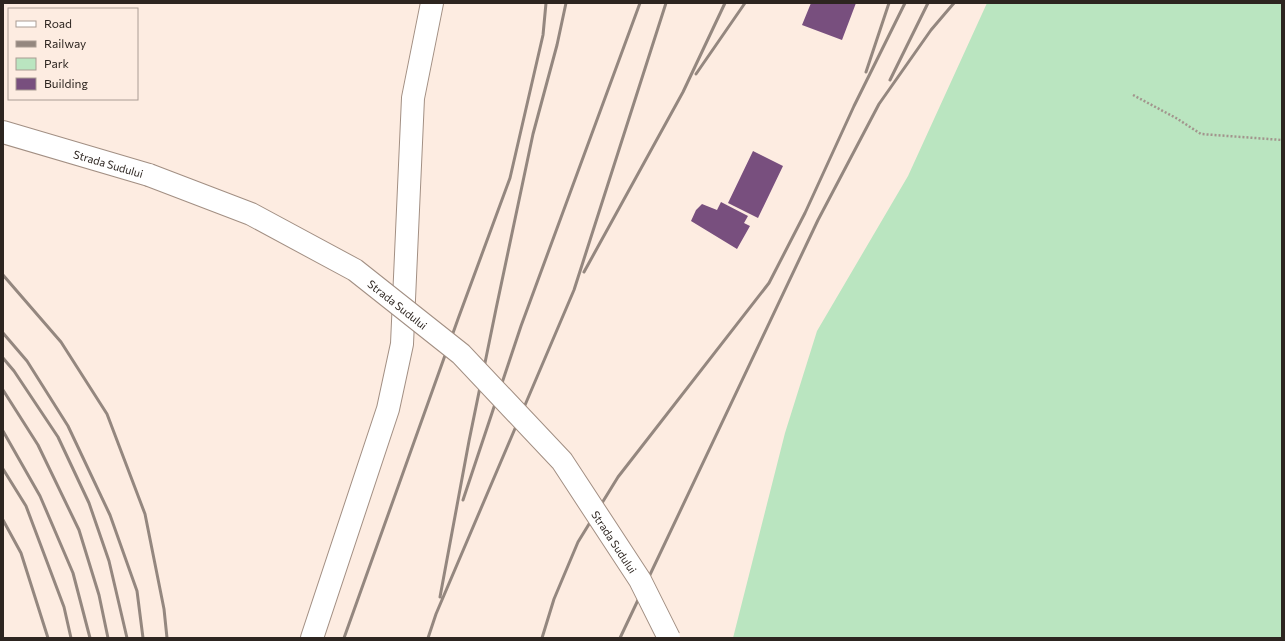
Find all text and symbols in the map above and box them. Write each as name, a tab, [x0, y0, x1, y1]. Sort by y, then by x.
legend	[8, 8, 138, 100]
text: Road	[44, 16, 72, 30]
text: Railway	[44, 36, 86, 50]
text: Park	[44, 56, 70, 70]
text: Building	[44, 76, 88, 90]
street label: Strada Sudului	[72, 147, 145, 180]
street label: Strada Sudului	[366, 276, 430, 332]
street label: Strada Sudului	[590, 508, 640, 575]

